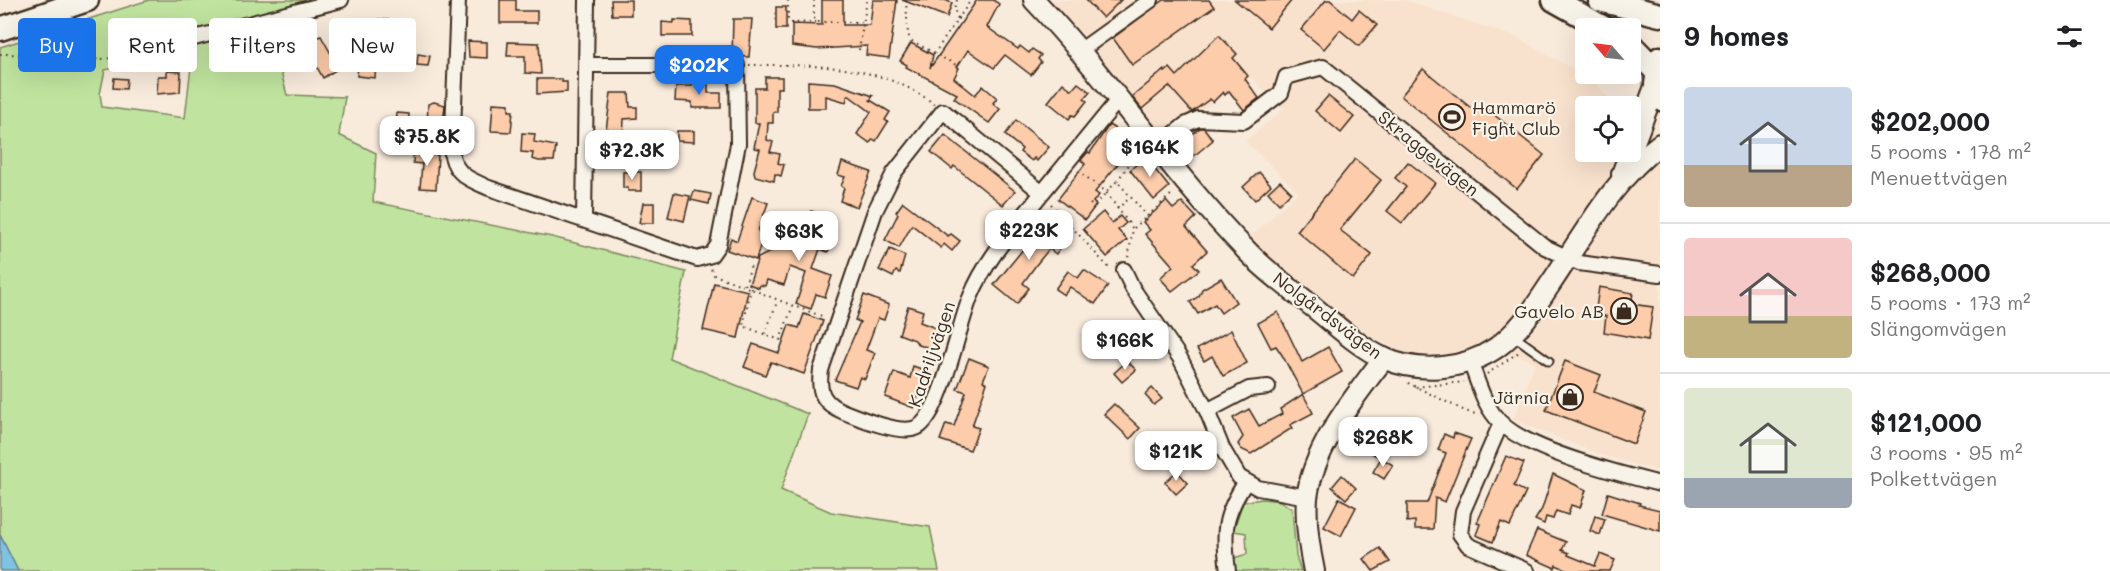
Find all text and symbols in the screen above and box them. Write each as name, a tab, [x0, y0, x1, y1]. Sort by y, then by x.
chip: Buy	[18, 18, 96, 72]
chip: Rent	[108, 18, 197, 72]
chip: Filters	[209, 18, 317, 72]
chip: New	[329, 18, 416, 72]
north arrow	[1575, 18, 1641, 84]
map controls	[1575, 18, 1641, 162]
text: 9 homes	[1684, 19, 1789, 53]
icon: filters	[2053, 20, 2086, 53]
pin: $202K	[657, 45, 741, 96]
text: $202K	[669, 51, 729, 77]
place label: Hammarö Fight Club	[1472, 95, 1561, 140]
button: locate	[1575, 96, 1641, 162]
sports icon: Hammarö Fight Club	[1437, 102, 1467, 132]
text: $202,000	[1870, 104, 1990, 138]
street label: Skraggevägen	[1373, 105, 1485, 201]
icon: home	[1732, 111, 1804, 183]
pin: $75.8K	[378, 116, 476, 167]
text: $75.8K	[394, 122, 460, 148]
pin: $164K	[1108, 127, 1192, 178]
pin: $72.3K	[583, 130, 681, 181]
text: $164K	[1120, 133, 1180, 159]
text: $72.3K	[599, 136, 665, 162]
text: 5 rooms · 178 m²	[1870, 138, 2031, 164]
text: Menuettvägen	[1870, 164, 2008, 190]
pin: $223K	[987, 210, 1071, 261]
pin: $63K	[763, 211, 835, 262]
text: $223K	[999, 216, 1059, 242]
text: $63K	[774, 217, 824, 243]
text: $268,000	[1870, 255, 1991, 289]
icon: home	[1732, 262, 1804, 334]
street label: Nolgårdsvägen	[1269, 266, 1387, 364]
text: 5 rooms · 173 m²	[1870, 289, 2031, 315]
shop icon: Gavelo AB	[1609, 296, 1639, 326]
street label: Kadriljvägen	[902, 298, 960, 410]
place label: Gavelo AB	[1514, 299, 1604, 323]
text: Slängomvägen	[1870, 315, 2007, 341]
pin: $166K	[1083, 320, 1167, 371]
text: $166K	[1096, 326, 1154, 352]
shop icon: Järnia	[1555, 382, 1585, 412]
place label: Järnia	[1493, 385, 1550, 409]
text: $121,000	[1870, 405, 1982, 439]
icon: home	[1732, 412, 1804, 484]
pin: $268K	[1341, 417, 1425, 468]
text: $268K	[1352, 423, 1414, 449]
pin: $121K	[1134, 431, 1218, 482]
text: $121K	[1149, 437, 1203, 463]
text: 3 rooms · 95 m²	[1870, 439, 2022, 465]
text: Polkettvägen	[1870, 465, 1997, 491]

